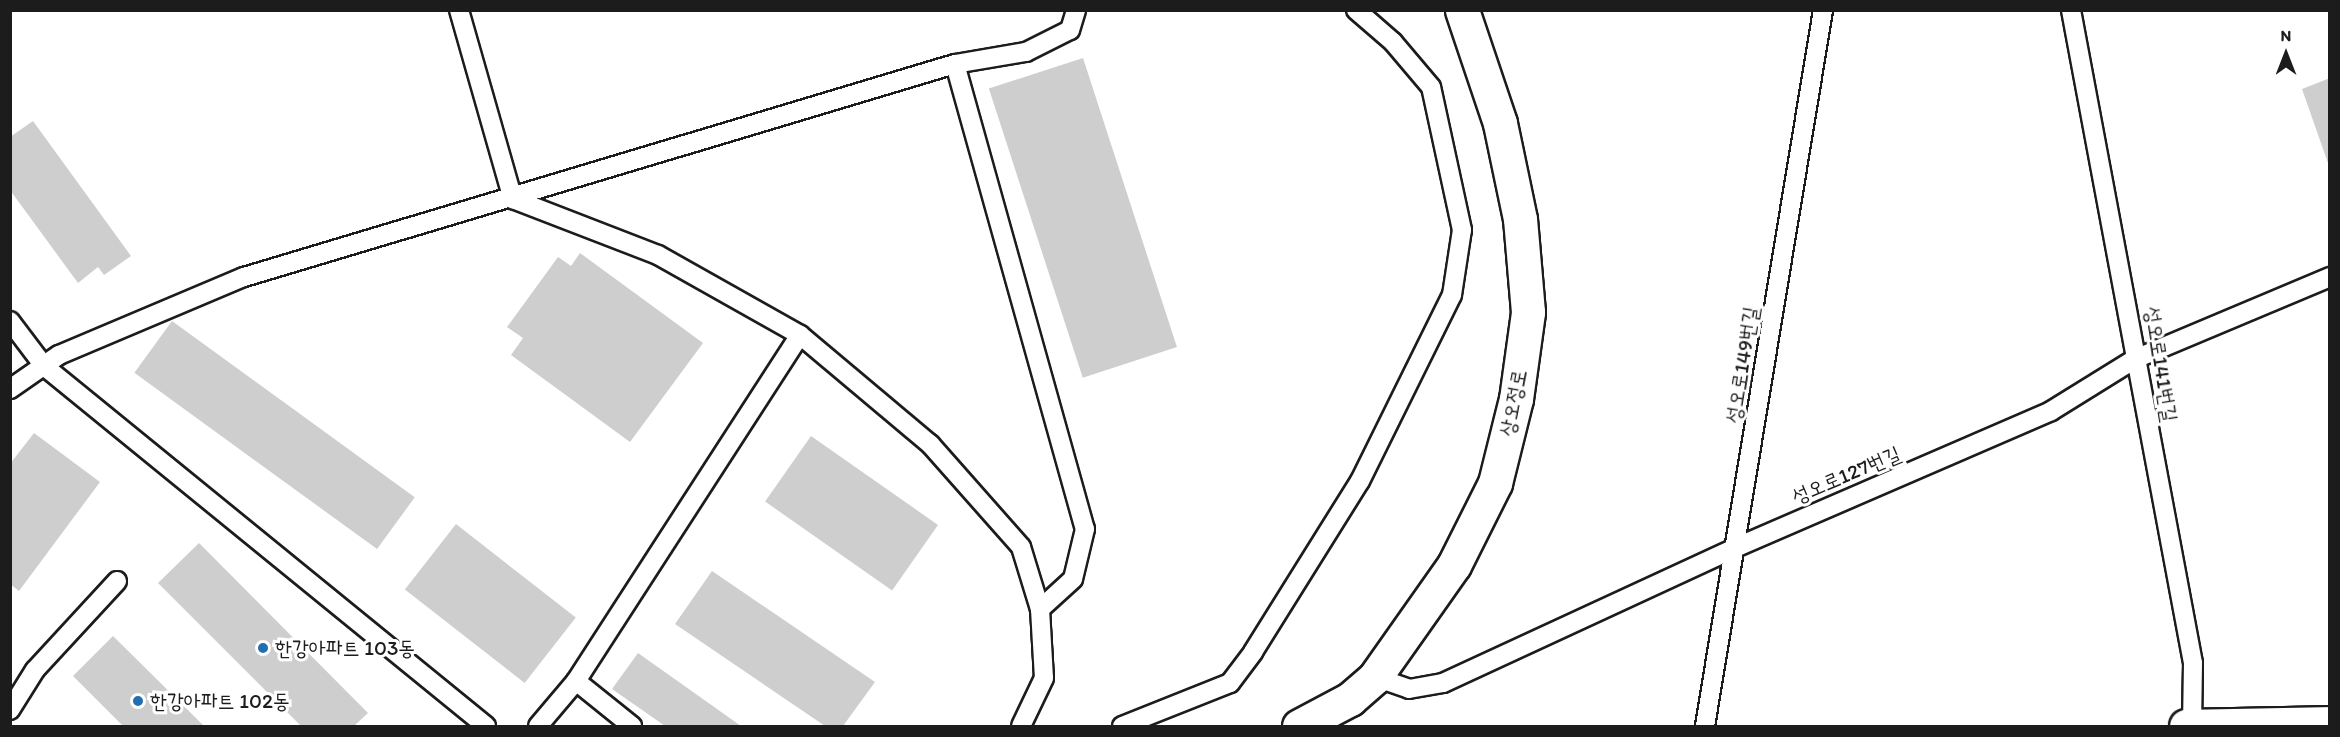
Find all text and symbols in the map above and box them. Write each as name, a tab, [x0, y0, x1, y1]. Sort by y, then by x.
north arrow	[2256, 24, 2316, 84]
text: N	[2281, 26, 2291, 45]
street label: 성오로141번길	[2139, 304, 2183, 424]
street label: 성오로149번길	[1720, 305, 1764, 425]
street label: 상오정로	[1494, 367, 1532, 439]
street label: 성오로127번길	[1788, 441, 1904, 509]
place label: 한강아파트 103동	[275, 635, 415, 661]
marker: 한강아파트 103동	[256, 641, 270, 655]
place label: 한강아파트 102동	[150, 688, 290, 714]
marker: 한강아파트 102동	[131, 694, 145, 708]

